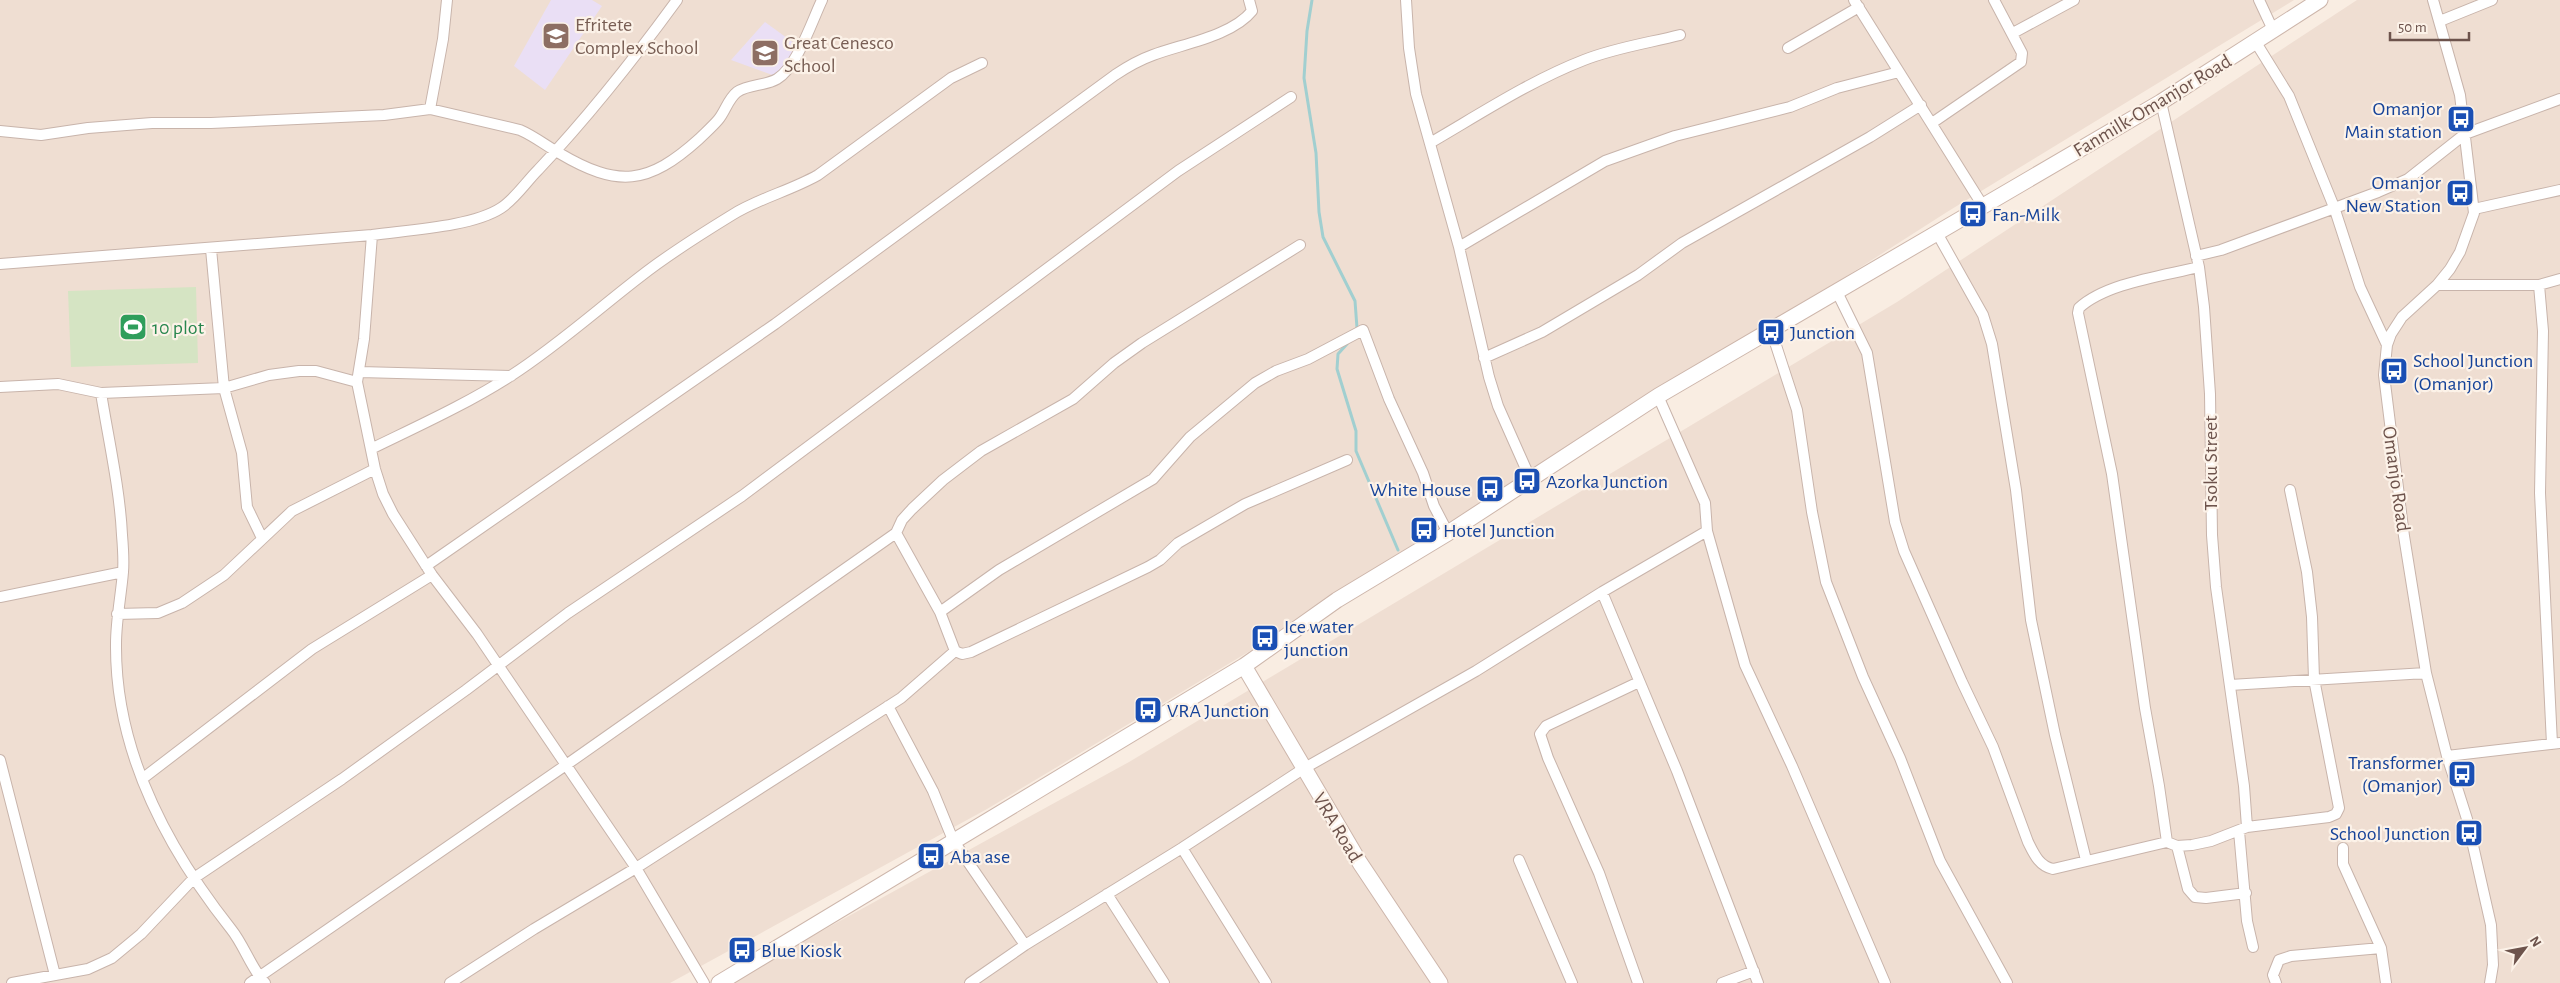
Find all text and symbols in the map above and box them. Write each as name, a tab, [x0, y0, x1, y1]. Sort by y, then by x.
scale bar	[2390, 10, 2469, 42]
place label: Efritete Complex School	[575, 15, 699, 58]
text: 50 m	[2398, 20, 2427, 35]
school or university icon: Efritete Complex School	[541, 21, 571, 51]
place label: Great Cenesco School	[784, 33, 894, 76]
school or university icon: Great Cenesco School	[750, 38, 780, 68]
street label: Fanmilk-Omanjor Road	[2070, 51, 2235, 161]
place label: Omanjor Main station	[2345, 99, 2443, 142]
bus stop icon: Omanjor Main station	[2446, 104, 2476, 134]
place label: Omanjor New Station	[2346, 173, 2442, 216]
bus stop icon: Omanjor New Station	[2445, 178, 2475, 208]
bus stop icon: Fan-Milk	[1958, 199, 1988, 229]
place label: Fan-Milk	[1992, 205, 2060, 225]
sports icon: 10 plot	[118, 312, 148, 342]
bus stop icon: Junction	[1756, 317, 1786, 347]
place label: 10 plot	[152, 318, 205, 338]
place label: Junction	[1790, 323, 1855, 343]
place label: School Junction (Omanjor)	[2413, 351, 2533, 394]
bus stop icon: School Junction (Omanjor)	[2379, 356, 2409, 386]
street label: Tsoku Street	[2201, 415, 2221, 511]
street label: Omanjo Road	[2379, 425, 2413, 533]
bus stop icon: Azorka Junction	[1512, 466, 1542, 496]
place label: Azorka Junction	[1546, 472, 1668, 492]
bus stop icon: White House	[1475, 474, 1505, 504]
place label: White House	[1370, 480, 1471, 500]
bus stop icon: Hotel Junction	[1409, 515, 1439, 545]
place label: Hotel Junction	[1443, 521, 1555, 541]
place label: Ice water junction	[1284, 617, 1354, 660]
bus stop icon: Ice water junction	[1250, 623, 1280, 653]
bus stop icon: VRA Junction	[1133, 695, 1163, 725]
place label: VRA Junction	[1167, 701, 1269, 721]
place label: Transformer (Omanjor)	[2348, 753, 2444, 796]
bus stop icon: Transformer (Omanjor)	[2447, 759, 2477, 789]
street label: VRA Road	[1309, 789, 1366, 866]
bus stop icon: School Junction	[2454, 818, 2484, 848]
place label: School Junction	[2330, 824, 2450, 844]
bus stop icon: Aba ase	[916, 841, 946, 871]
place label: Aba ase	[950, 847, 1010, 867]
north arrow	[2500, 923, 2550, 973]
text: N	[2527, 934, 2544, 949]
bus stop icon: Blue Kiosk	[727, 935, 757, 965]
place label: Blue Kiosk	[761, 941, 842, 961]

